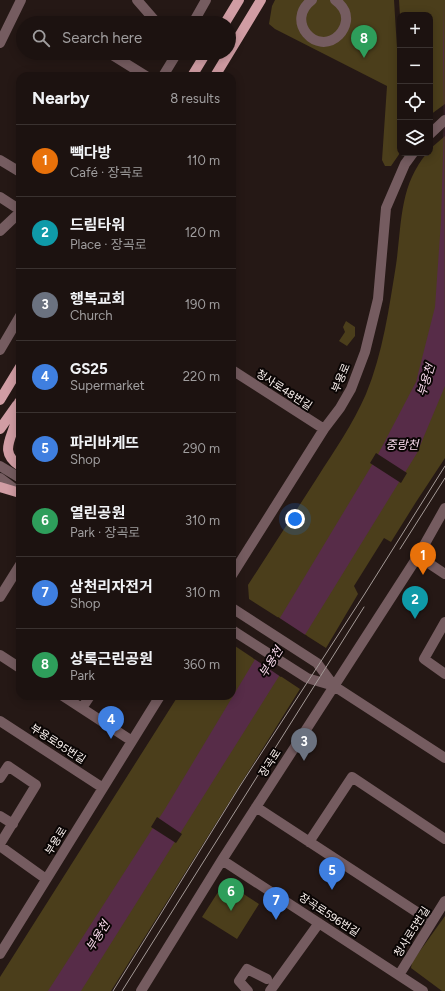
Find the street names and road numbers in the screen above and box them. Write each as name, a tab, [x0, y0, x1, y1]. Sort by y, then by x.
street label: 부용로	[329, 361, 353, 395]
street label: 청사로48번길	[254, 367, 314, 413]
street label: 부용로95번길	[28, 721, 88, 767]
street label: 장곡로	[256, 747, 284, 779]
street label: 부용로	[42, 825, 70, 857]
street label: 장곡로596번길	[296, 891, 362, 939]
street label: 청사로5번길	[391, 904, 433, 960]

